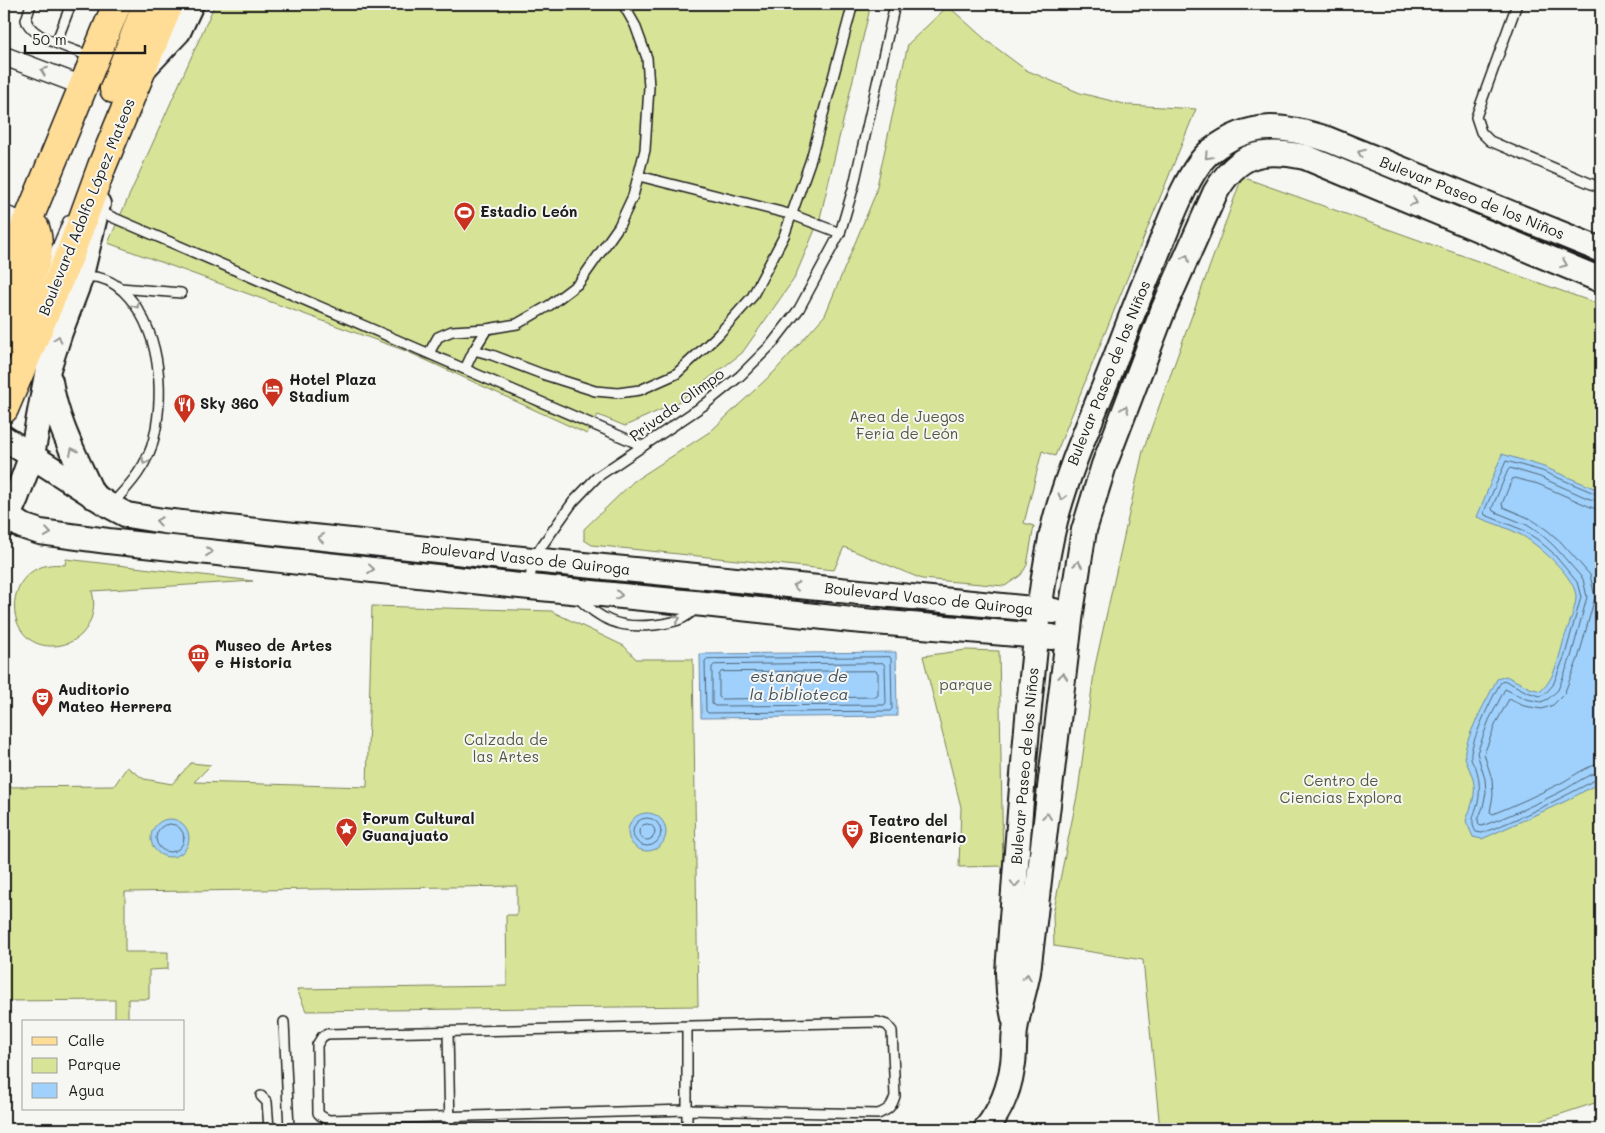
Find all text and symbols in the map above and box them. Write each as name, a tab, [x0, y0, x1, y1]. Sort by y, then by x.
scale bar	[25, 22, 145, 54]
text: 50 m	[32, 29, 67, 49]
one-way arrow	[40, 67, 48, 77]
street label: Boulevard Adolfo López Mateos	[33, 95, 139, 318]
one-way arrow	[1358, 149, 1366, 159]
one-way arrow	[1205, 150, 1214, 159]
street label: Bulevar Paseo de los Niños	[1377, 151, 1568, 243]
one-way arrow	[1409, 197, 1417, 207]
sports icon: Estadio León	[452, 200, 476, 231]
place label: Estadio León	[480, 201, 577, 221]
one-way arrow	[1179, 254, 1190, 263]
one-way arrow	[1559, 258, 1568, 269]
street label: Bulevar Paseo de los Niños	[1062, 277, 1154, 468]
one-way arrow	[130, 300, 139, 309]
one-way arrow	[52, 335, 62, 344]
street label: Privada Olimpo	[625, 363, 728, 445]
place label: Hotel Plaza Stadium	[289, 369, 376, 406]
hotel icon: Hotel Plaza Stadium	[261, 377, 285, 408]
restaurant icon: Sky 360	[172, 392, 196, 423]
place label: Sky 360	[200, 393, 259, 413]
one-way arrow	[1119, 405, 1130, 414]
park label: Area de Juegos Feria de León	[849, 406, 965, 443]
one-way arrow	[68, 447, 79, 456]
one-way arrow	[141, 456, 151, 465]
one-way arrow	[1058, 492, 1068, 500]
one-way arrow	[155, 516, 163, 526]
one-way arrow	[44, 527, 52, 537]
one-way arrow	[316, 533, 324, 544]
street label: Boulevard Vasco de Quiroga	[421, 537, 632, 579]
one-way arrow	[206, 546, 214, 557]
one-way arrow	[1073, 560, 1083, 568]
one-way arrow	[367, 563, 375, 574]
street label: Boulevard Vasco de Quiroga	[824, 577, 1035, 619]
one-way arrow	[791, 580, 799, 591]
one-way arrow	[616, 590, 624, 601]
one-way arrow	[672, 615, 681, 625]
place label: Museo de Artes e Historia	[215, 635, 332, 672]
museum icon: Museo de Artes e Historia	[187, 643, 211, 674]
water label: estanque de la biblioteca	[749, 665, 849, 704]
street label: Bulevar Paseo de los Niños	[1005, 667, 1043, 865]
one-way arrow	[1057, 672, 1068, 680]
park label: parque	[939, 674, 993, 694]
place label: Auditorio Mateo Herrera	[58, 679, 172, 716]
theatre icon: Auditorio Mateo Herrera	[30, 687, 54, 718]
park label: Calzada de las Artes	[464, 729, 548, 766]
park label: Centro de Ciencias Explora	[1280, 770, 1402, 807]
place label: Forum Cultural Guanajuato	[362, 808, 475, 845]
place label: Teatro del Bicentenario	[869, 810, 966, 847]
one-way arrow	[1041, 812, 1052, 820]
place icon: Forum Cultural Guanajuato	[334, 816, 358, 847]
theatre icon: Teatro del Bicentenario	[841, 818, 865, 849]
one-way arrow	[1009, 881, 1020, 889]
one-way arrow	[1021, 973, 1031, 981]
legend	[22, 1020, 185, 1110]
text: Calle	[68, 1030, 105, 1050]
text: Parque	[68, 1054, 121, 1074]
text: Agua	[68, 1080, 105, 1100]

